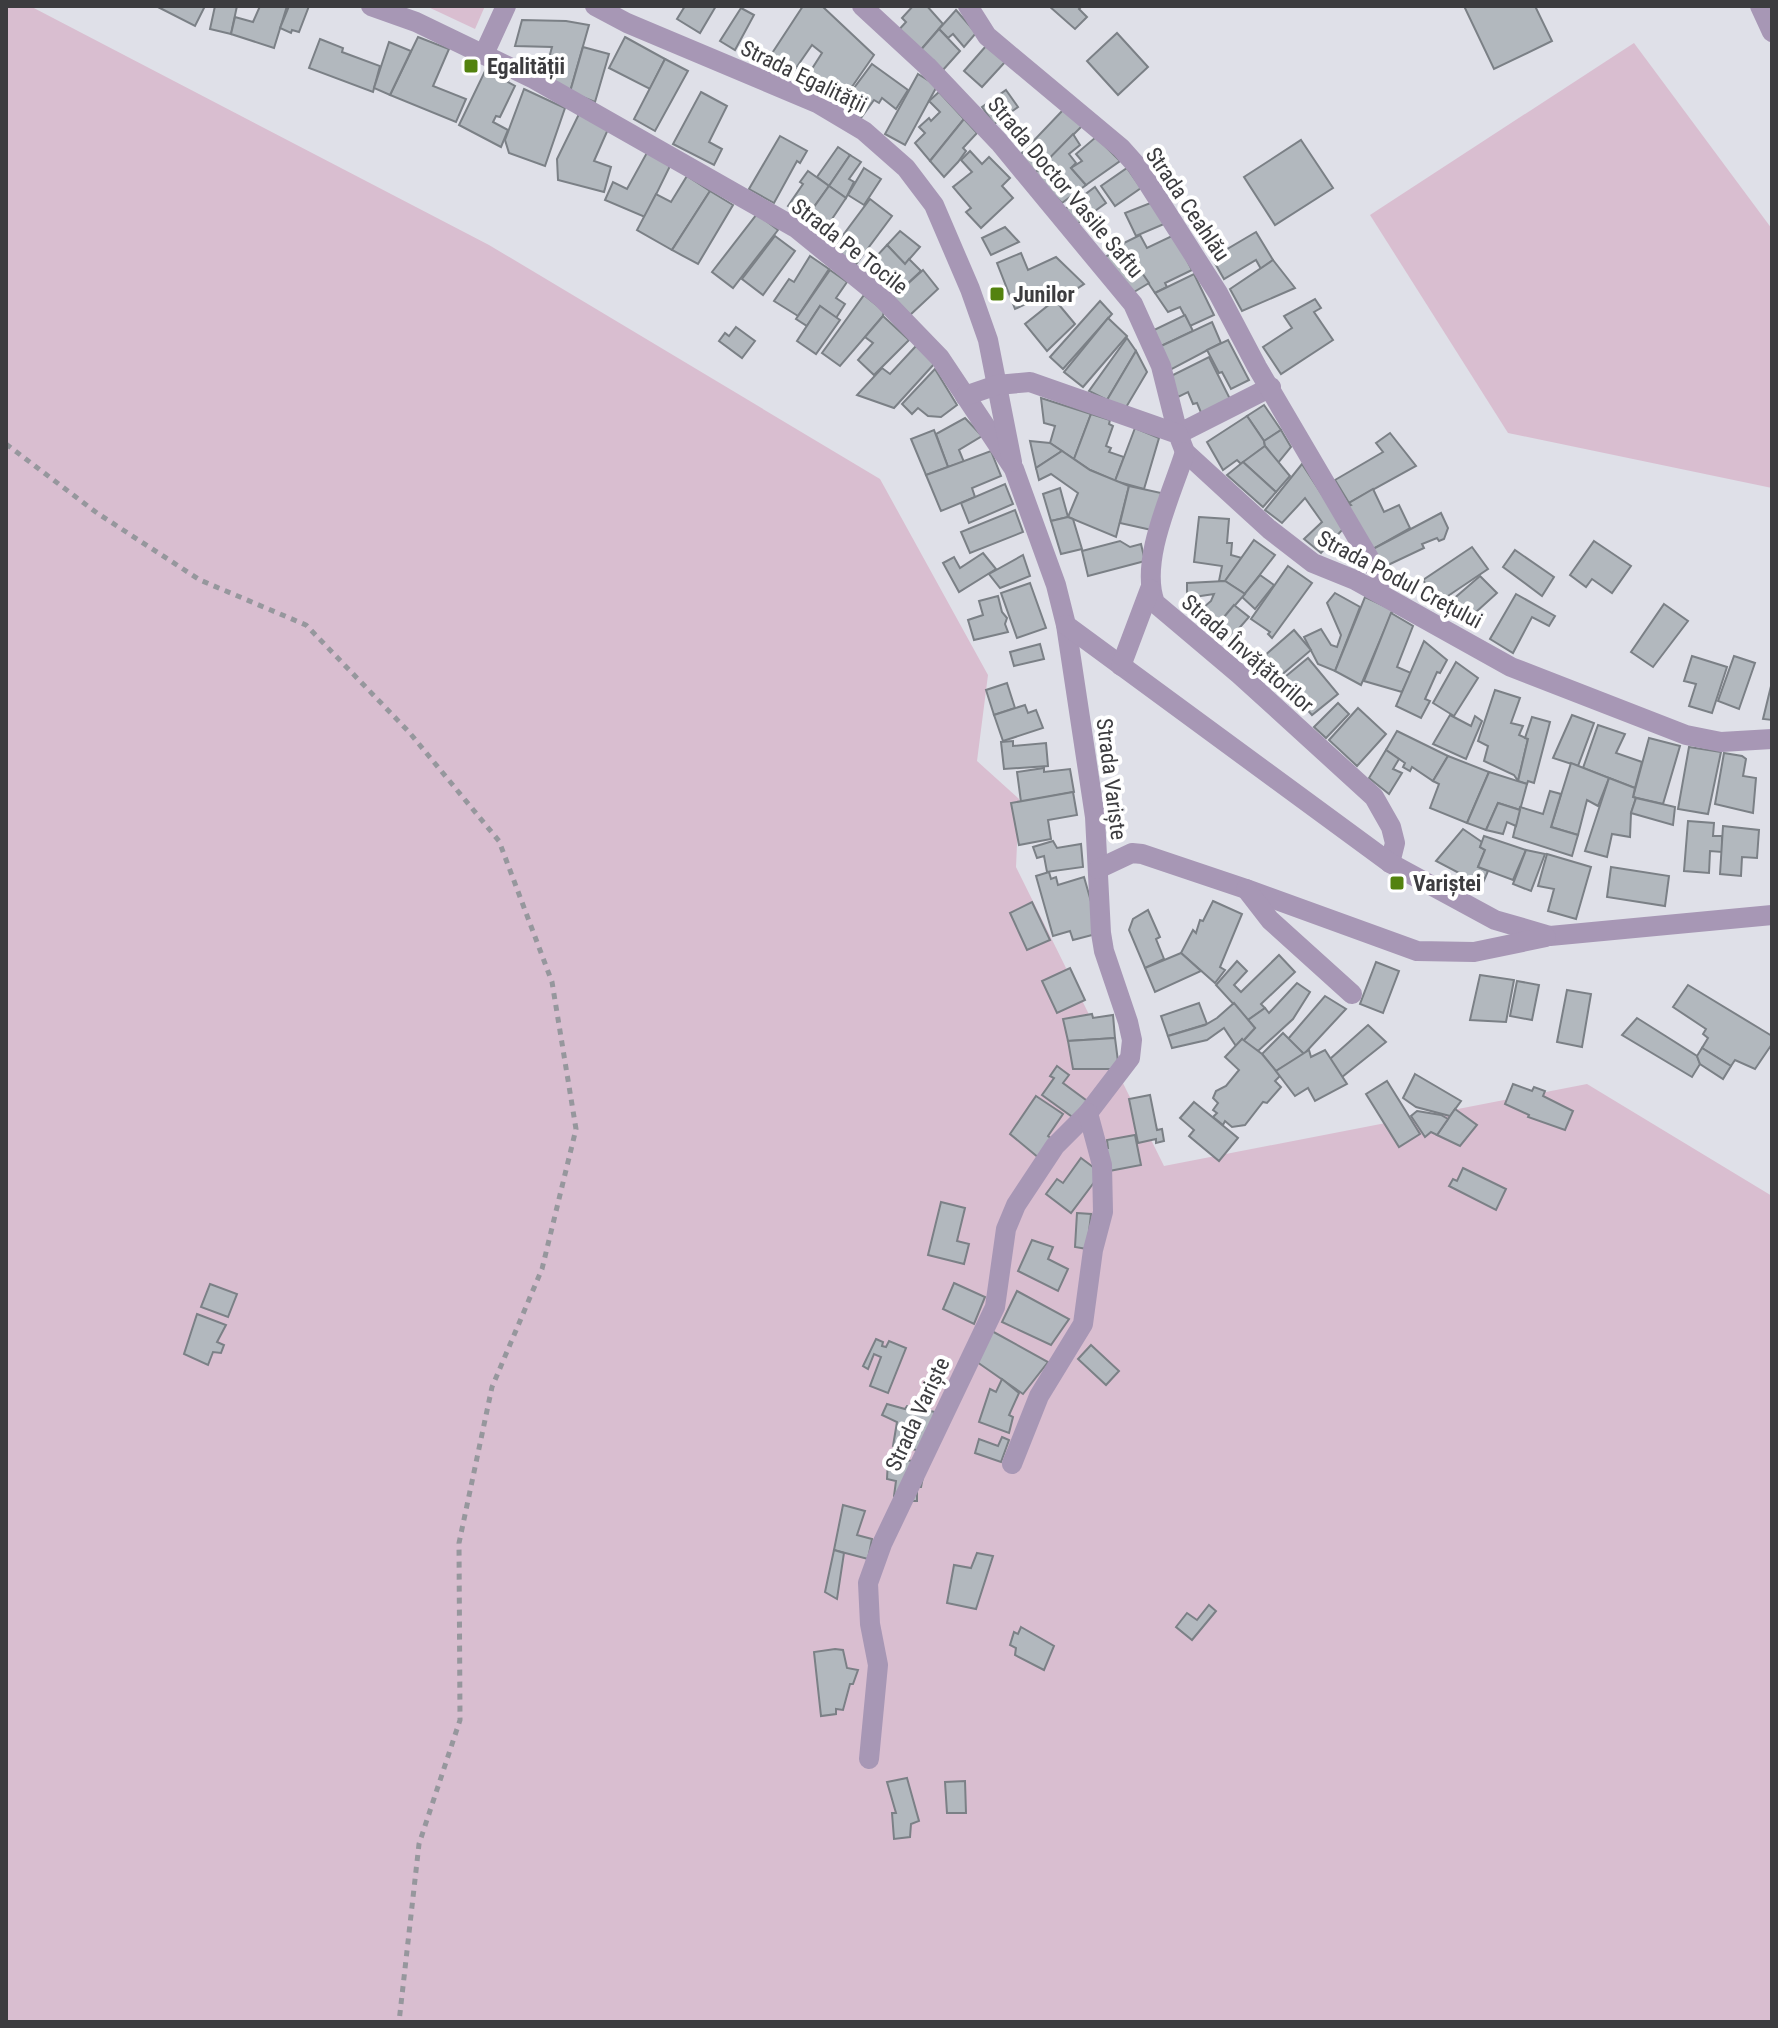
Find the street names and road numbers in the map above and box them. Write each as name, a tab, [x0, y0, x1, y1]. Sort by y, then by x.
street label: Strada Egalității	[736, 35, 871, 119]
street label: Strada Doctor Vasile Saftu	[983, 92, 1148, 283]
street label: Strada Ceahlău	[1140, 143, 1235, 266]
street label: Strada Pe Tocile	[787, 193, 913, 299]
street label: Strada Podul Crețului	[1313, 525, 1486, 634]
street label: Strada Învățătorilor	[1176, 589, 1319, 718]
street label: Strada Variște	[1091, 717, 1131, 841]
street label: Strada Variște	[880, 1354, 956, 1475]

